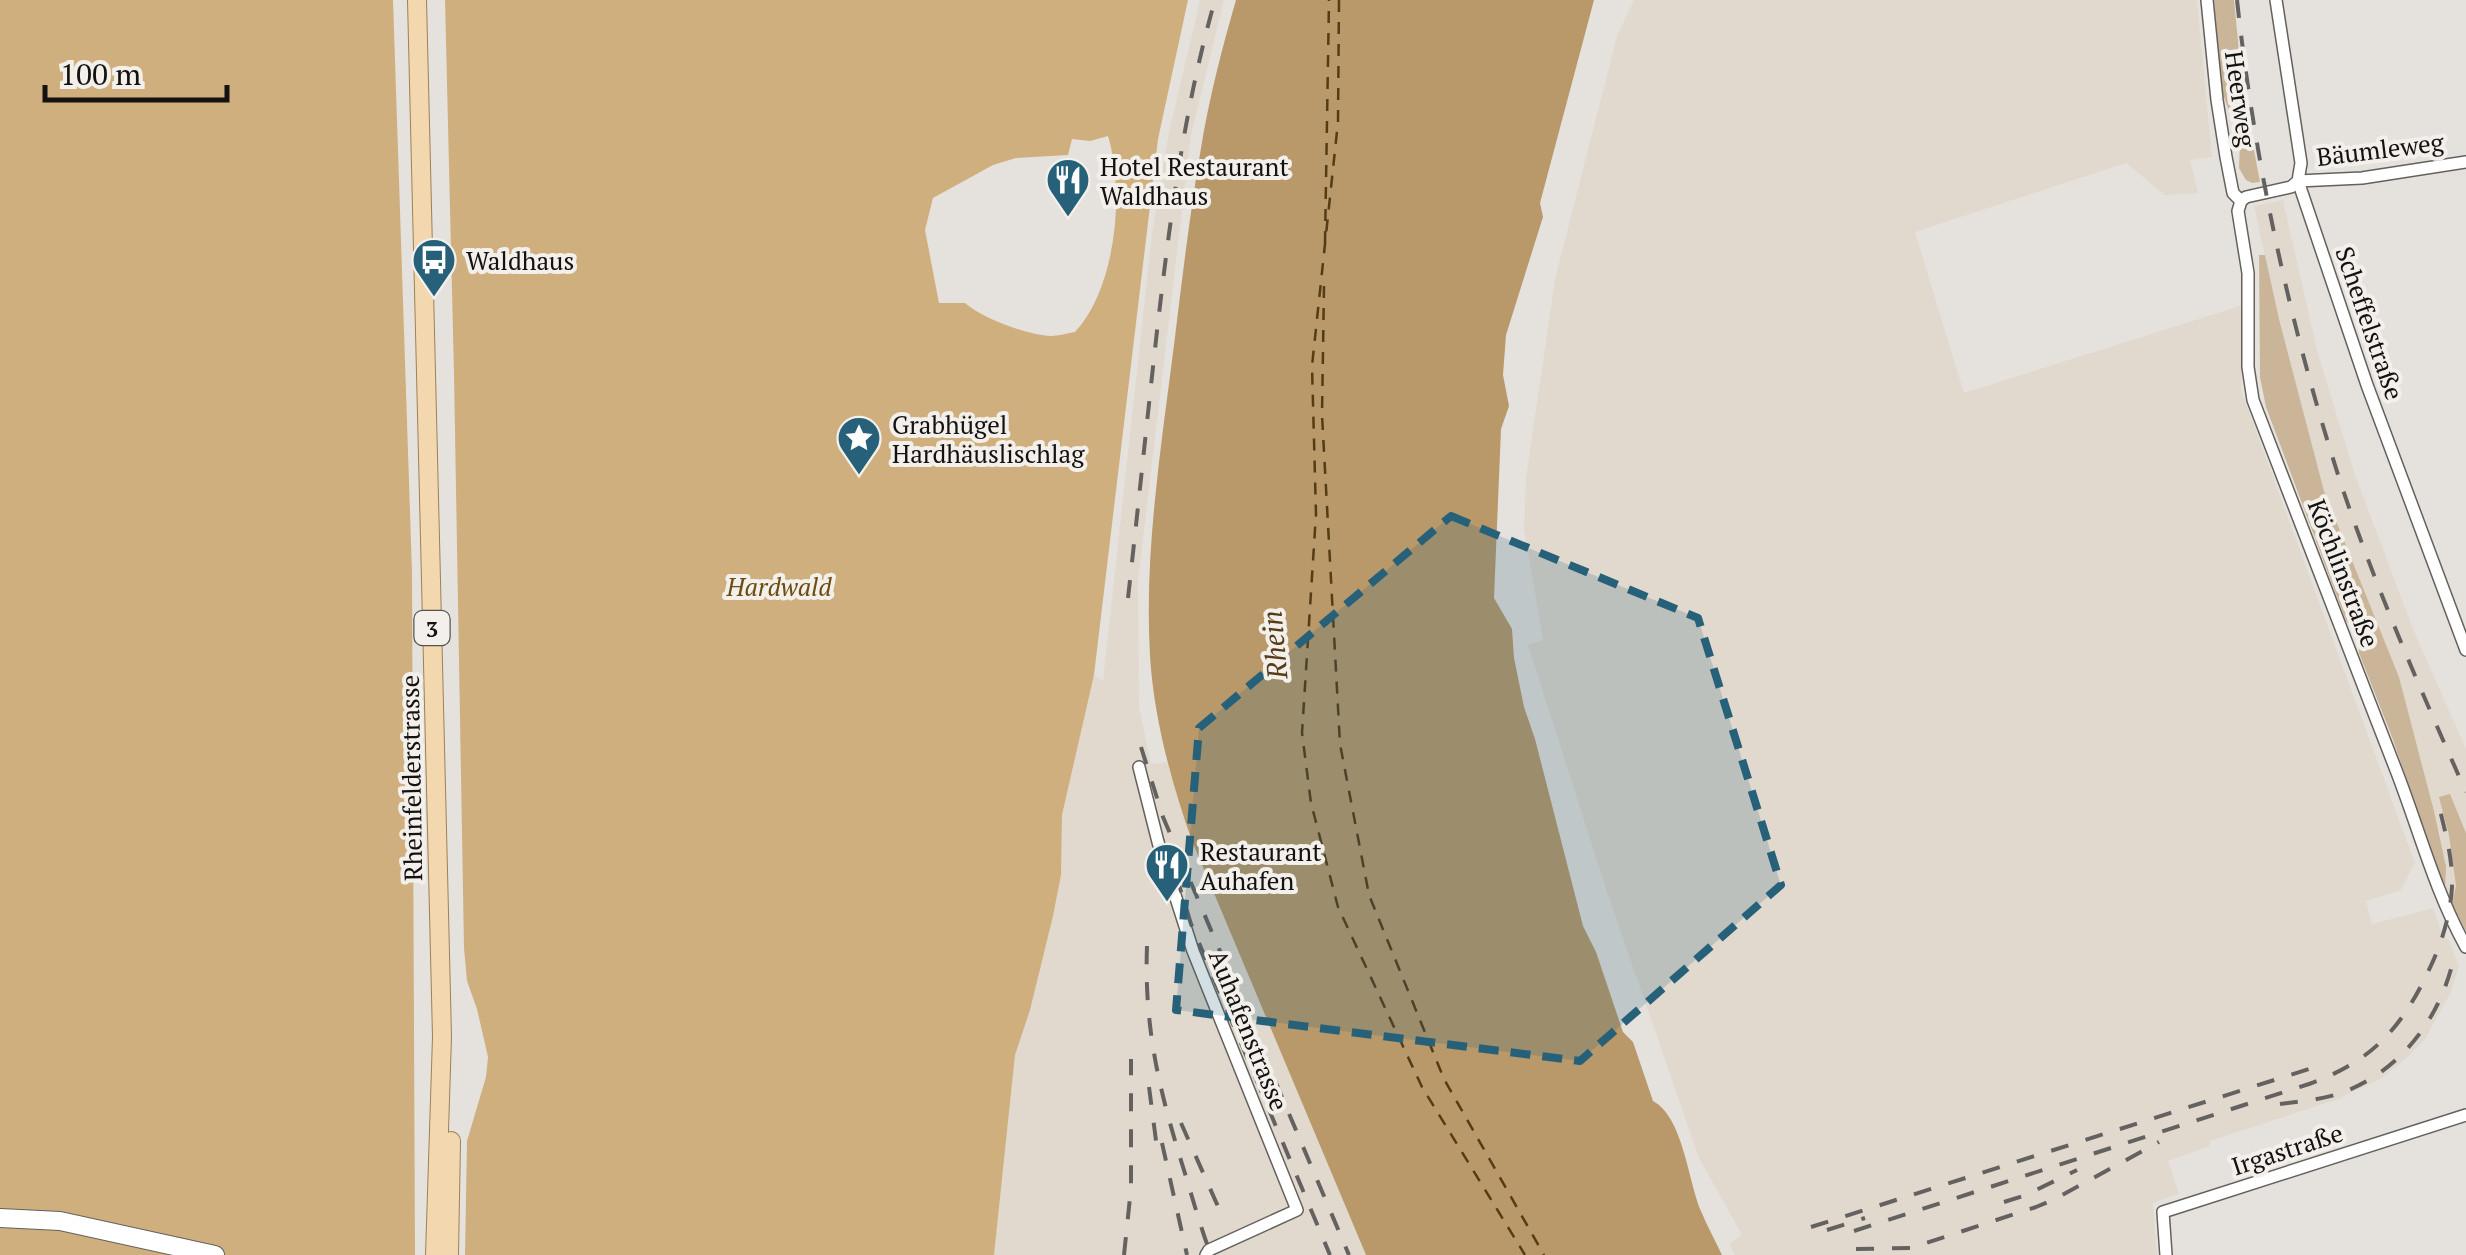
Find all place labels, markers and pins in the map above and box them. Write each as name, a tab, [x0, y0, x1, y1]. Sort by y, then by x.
place label: Hotel Restaurant Waldhaus	[1100, 150, 1289, 212]
restaurant icon: Hotel Restaurant Waldhaus	[1045, 157, 1091, 218]
bus stop icon: Waldhaus	[411, 237, 457, 298]
place label: Waldhaus	[466, 244, 574, 277]
place label: Grabhügel Hardhäuslischlag	[892, 408, 1085, 470]
place icon: Grabhügel Hardhäuslischlag	[836, 415, 882, 476]
place label: Restaurant Auhafen	[1200, 835, 1321, 897]
restaurant icon: Restaurant Auhafen	[1144, 842, 1190, 903]

